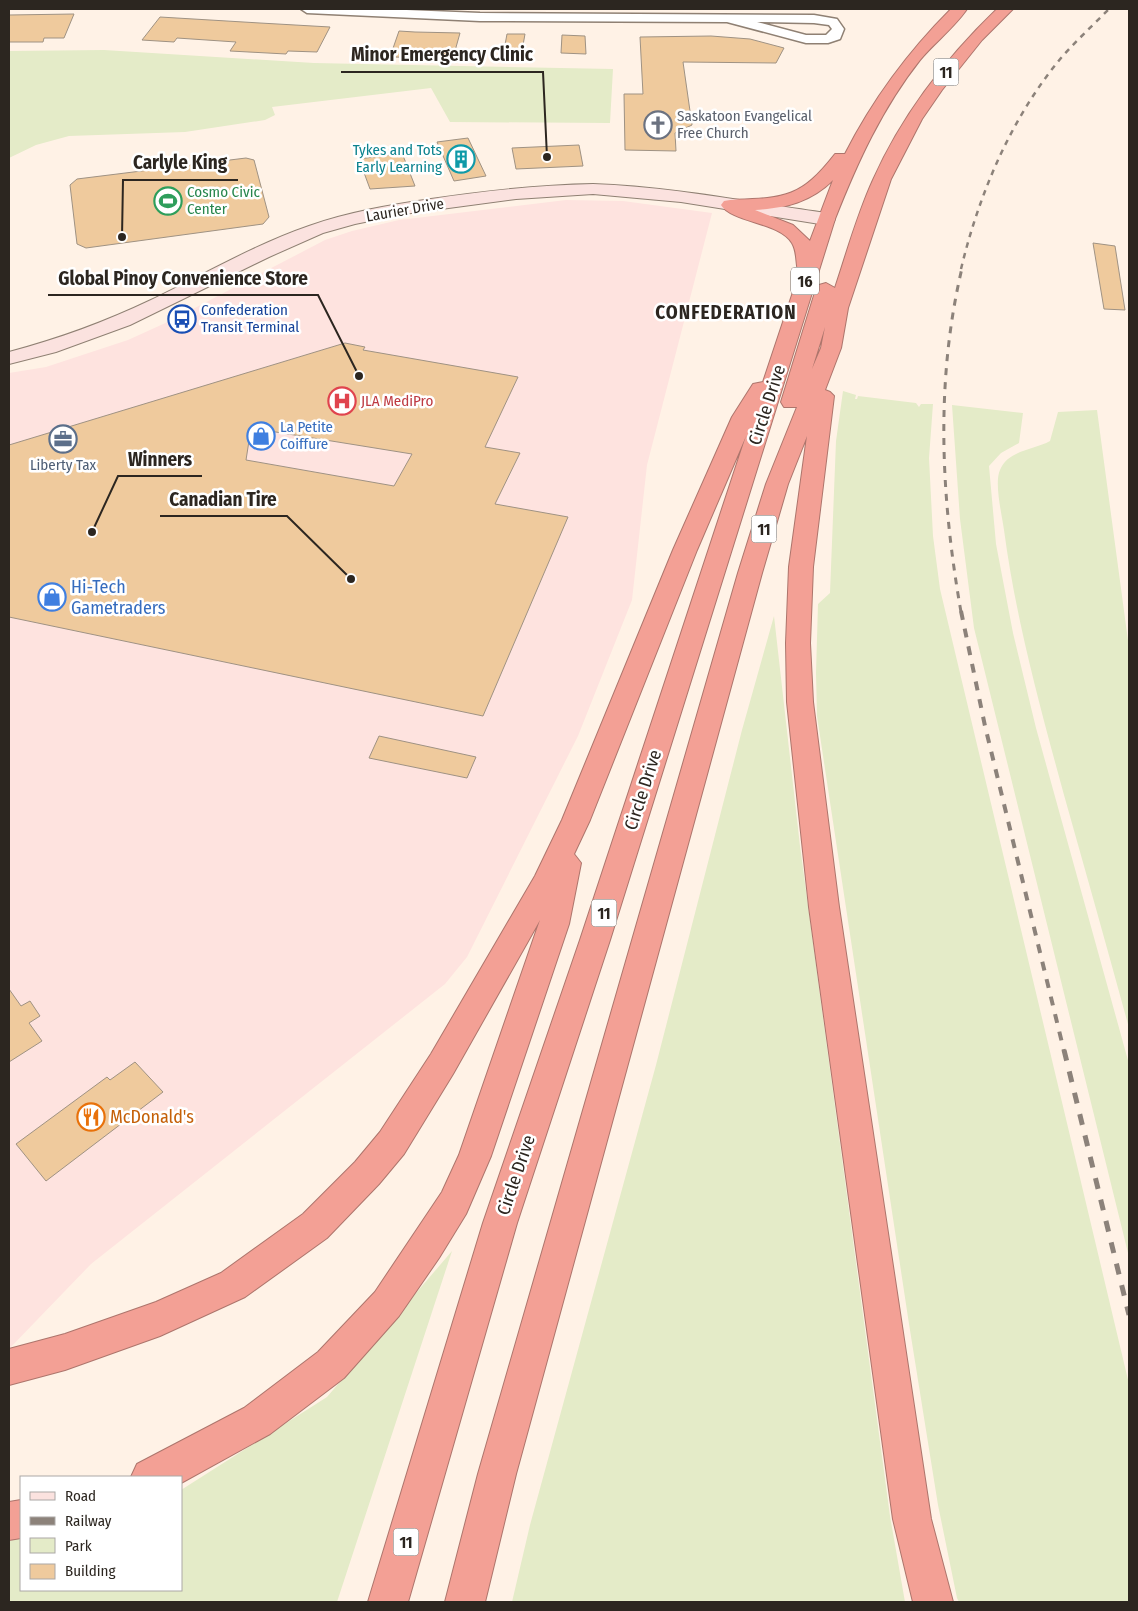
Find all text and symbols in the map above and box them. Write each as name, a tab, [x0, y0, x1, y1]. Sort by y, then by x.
callout: Minor Emergency Clinic	[341, 38, 543, 72]
text: Minor Emergency Clinic	[351, 43, 534, 66]
road number: 11	[934, 58, 958, 86]
place label: Saskatoon Evangelical Free Church	[677, 107, 812, 142]
church icon: Saskatoon Evangelical Free Church	[643, 110, 673, 140]
place label: Tykes and Tots Early Learning	[353, 141, 442, 176]
building icon: Tykes and Tots Early Learning	[446, 144, 476, 174]
callout: Carlyle King	[123, 146, 238, 180]
text: Carlyle King	[133, 151, 228, 174]
place label: Cosmo Civic Center	[187, 183, 260, 218]
sports icon: Cosmo Civic Center	[153, 186, 183, 216]
street label: Laurier Drive	[365, 194, 445, 226]
callout: Global Pinoy Convenience Store	[48, 261, 318, 295]
text: Global Pinoy Convenience Store	[58, 267, 308, 290]
road number: 16	[791, 268, 819, 294]
place label: Confederation Transit Terminal	[201, 301, 299, 336]
district label: CONFEDERATION	[655, 301, 797, 324]
bus stop icon: Confederation Transit Terminal	[167, 304, 197, 334]
street label: Circle Drive	[744, 362, 790, 448]
hospital icon: JLA MediPro	[327, 386, 357, 416]
place label: JLA MediPro	[361, 392, 433, 410]
place label: La Petite Coiffure	[280, 418, 333, 453]
shop icon: La Petite Coiffure	[246, 421, 276, 451]
office icon: Liberty Tax	[48, 424, 78, 454]
callout: Winners	[118, 442, 202, 476]
text: Winners	[128, 448, 193, 471]
place label: Liberty Tax	[30, 456, 97, 474]
callout: Canadian Tire	[160, 482, 287, 516]
text: Canadian Tire	[169, 488, 277, 511]
road number: 11	[752, 516, 776, 542]
place label: Hi-Tech Gametraders	[71, 576, 166, 619]
shop icon: Hi-Tech Gametraders	[37, 582, 67, 612]
street label: Circle Drive	[620, 747, 666, 833]
road number: 11	[592, 900, 616, 926]
restaurant icon: McDonald's	[76, 1102, 106, 1132]
place label: McDonald's	[110, 1106, 194, 1128]
street label: Circle Drive	[492, 1132, 540, 1218]
legend	[20, 1476, 182, 1591]
text: Road	[65, 1487, 96, 1505]
text: Railway	[65, 1512, 112, 1530]
road number: 11	[394, 1528, 418, 1555]
text: Park	[65, 1537, 92, 1555]
text: Building	[65, 1562, 116, 1580]

